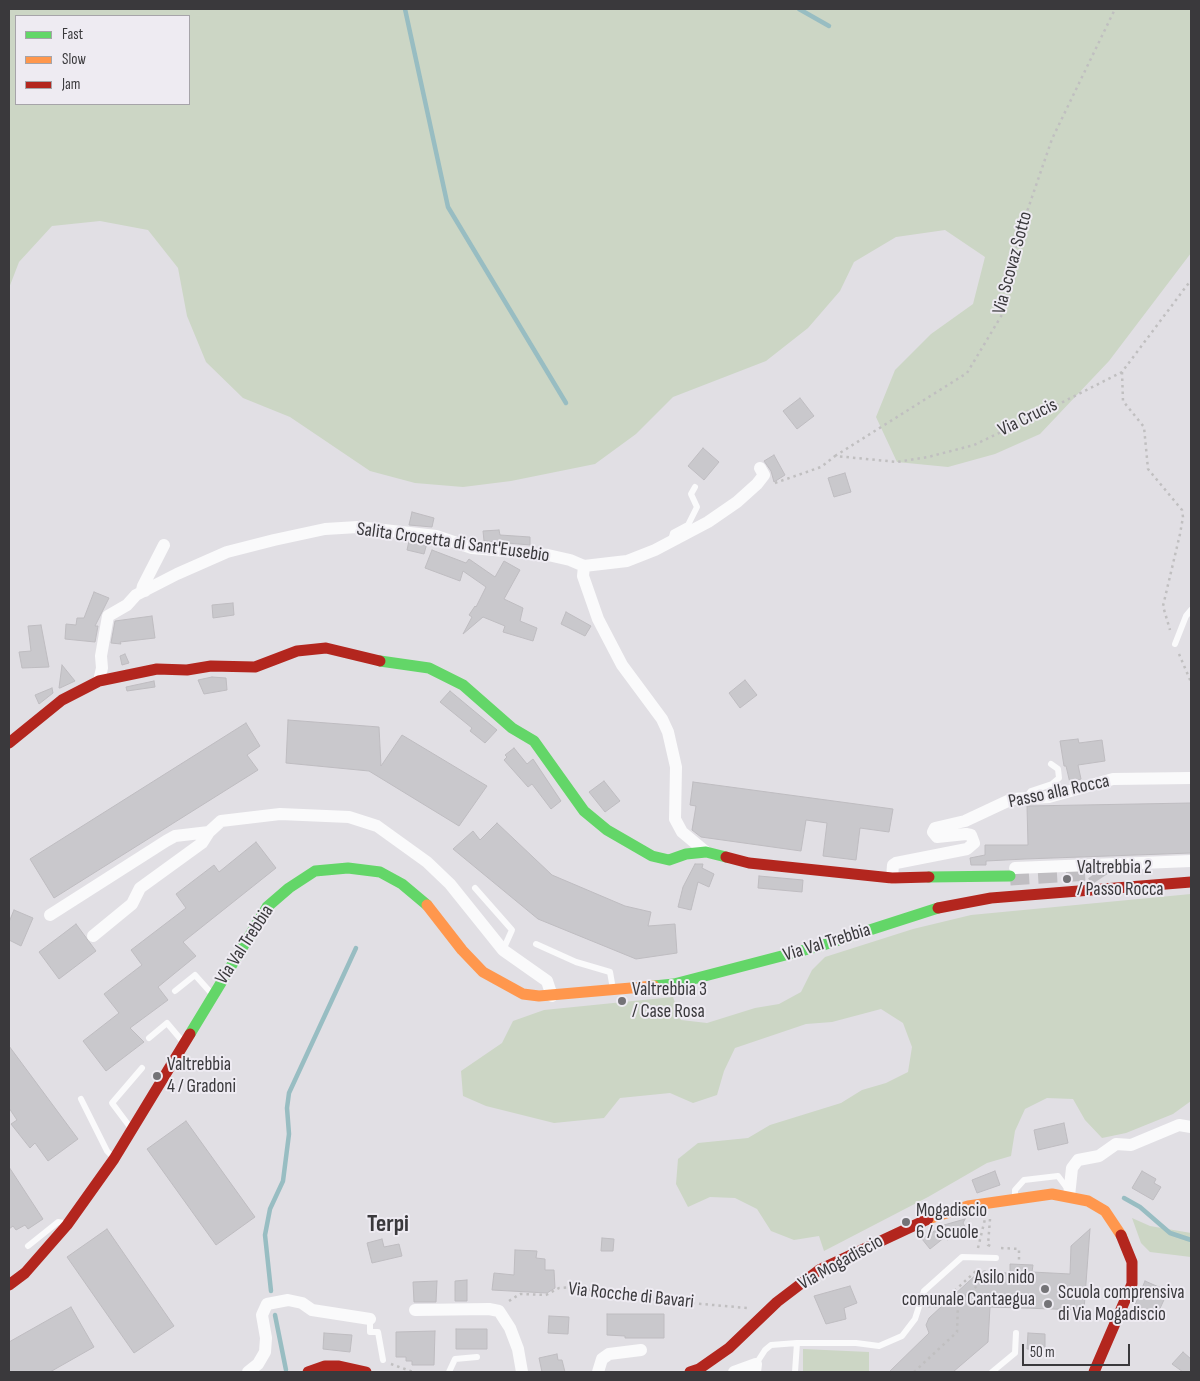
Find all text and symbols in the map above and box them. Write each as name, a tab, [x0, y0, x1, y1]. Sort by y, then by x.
legend	[15, 15, 190, 105]
text: Fast	[62, 25, 83, 44]
text: Slow	[62, 50, 86, 69]
text: Jam	[62, 75, 80, 94]
street label: Via Scovaz Sotto	[988, 209, 1038, 317]
street label: Via Crucis	[995, 394, 1061, 442]
street label: Salita Crocetta di Sant'Eusebio	[355, 518, 551, 568]
street label: Passo alla Rocca	[1006, 770, 1112, 814]
place label: Valtrebbia 2 / Passo Rocca	[1077, 857, 1164, 901]
marker: Valtrebbia 2 / Passo Rocca	[1061, 873, 1073, 885]
street label: Via Val Trebbia	[211, 901, 279, 989]
street label: Via Val Trebbia	[781, 919, 873, 967]
place label: Valtrebbia 3 / Case Rosa	[632, 979, 707, 1023]
marker: Valtrebbia 3 / Case Rosa	[616, 995, 628, 1007]
place label: Valtrebbia 4 / Gradoni	[167, 1054, 236, 1098]
marker: Valtrebbia 4 / Gradoni	[151, 1070, 163, 1082]
place label: Mogadiscio 6 / Scuole	[916, 1200, 987, 1244]
district label: Terpi	[367, 1211, 409, 1239]
marker: Mogadiscio 6 / Scuole	[900, 1216, 912, 1228]
street label: Via Mogadiscio	[795, 1230, 887, 1296]
place label: Asilo nido comunale Cantaegua	[902, 1267, 1035, 1311]
street label: Via Rocche di Bavari	[567, 1278, 695, 1314]
place label: Scuola comprensiva di Via Mogadiscio	[1058, 1282, 1185, 1326]
marker: Asilo nido comunale Cantaegua	[1039, 1283, 1051, 1295]
marker: Scuola comprensiva di Via Mogadiscio	[1042, 1298, 1054, 1310]
scale bar	[1025, 1334, 1132, 1366]
text: 50 m	[1030, 1343, 1055, 1362]

